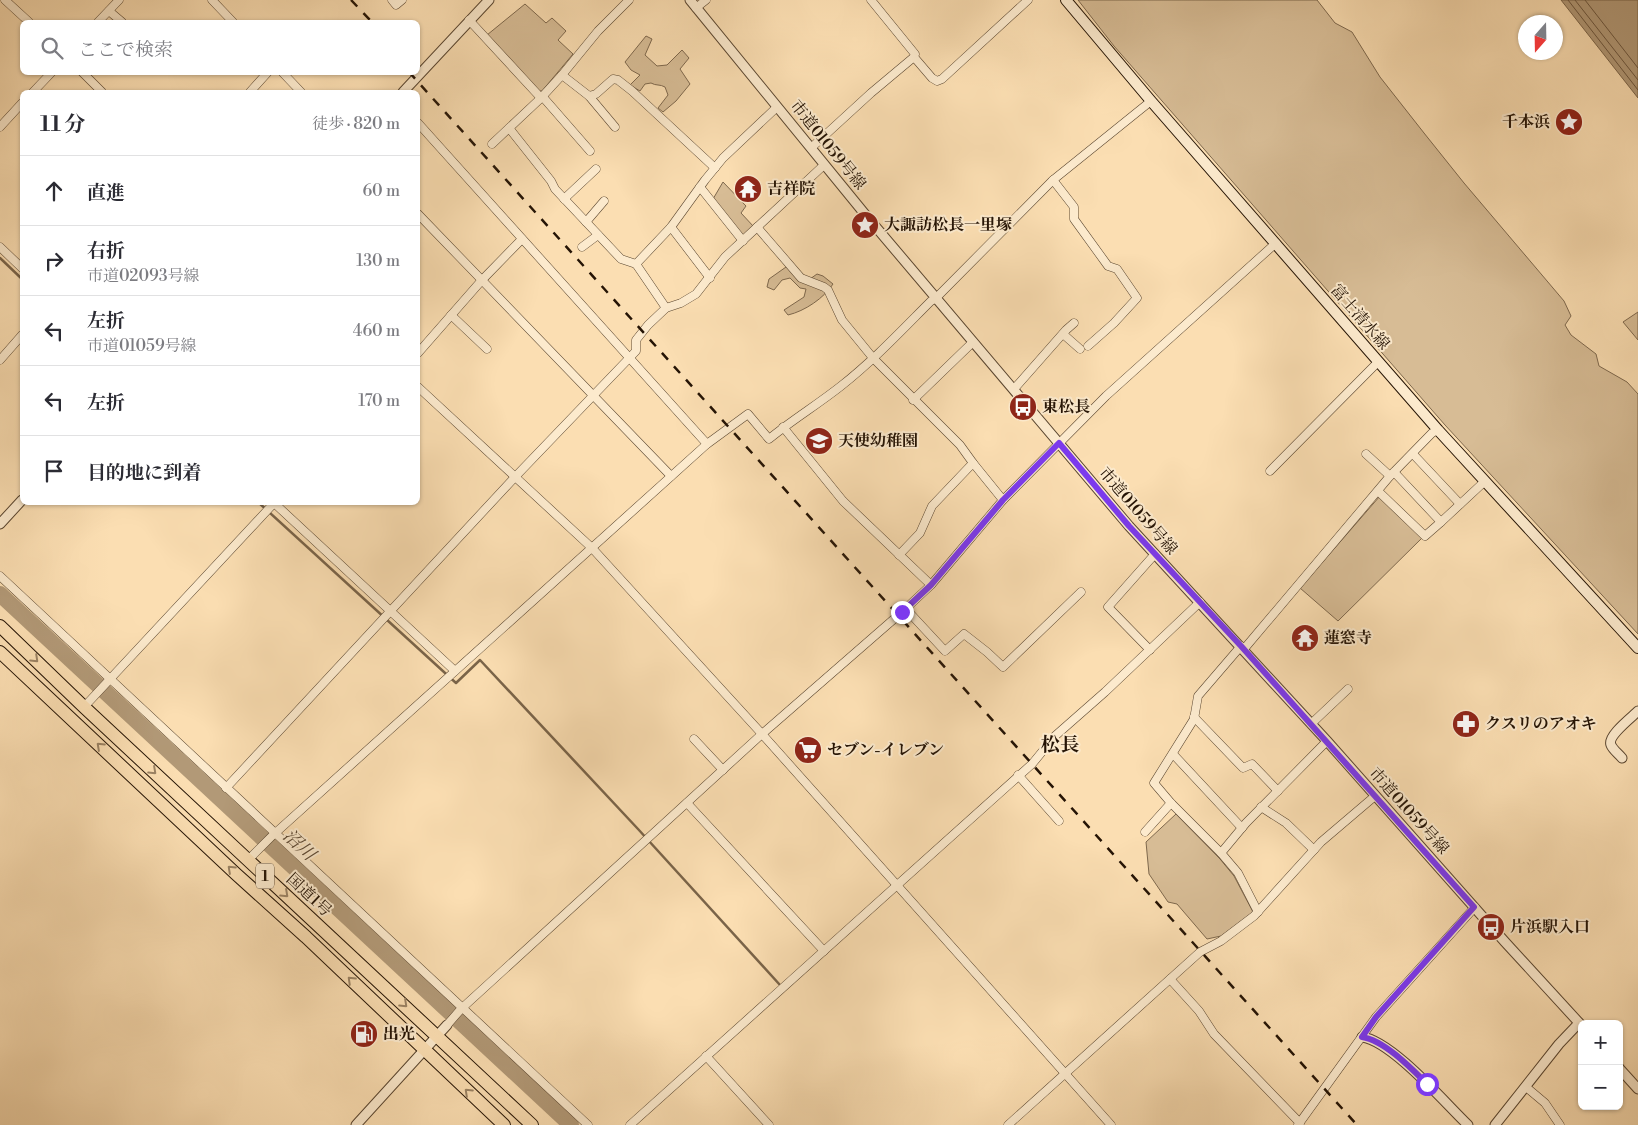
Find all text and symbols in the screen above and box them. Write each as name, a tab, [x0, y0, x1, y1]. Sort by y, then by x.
north arrow	[1518, 15, 1563, 60]
search box	[20, 20, 420, 75]
icon: search	[38, 34, 66, 62]
text: ここで検索	[78, 38, 173, 62]
street label: 市道01059号線	[786, 96, 870, 194]
place icon: 千本浜	[1554, 107, 1584, 137]
text: 11 分	[40, 112, 85, 138]
place label: 千本浜	[1502, 112, 1550, 132]
text: 徒歩 · 820 m	[312, 114, 400, 134]
temple icon: 吉祥院	[733, 174, 763, 204]
icon: ahead	[40, 177, 68, 205]
place label: 吉祥院	[767, 179, 815, 199]
text: 直進	[87, 181, 125, 205]
text: 60 m	[362, 181, 400, 201]
place icon: 大諏訪松長一里塚	[850, 210, 880, 240]
place label: 大諏訪松長一里塚	[884, 215, 1012, 235]
text: 右折	[87, 239, 125, 263]
icon: right	[40, 247, 68, 275]
text: 130 m	[356, 251, 400, 271]
text: 市道02093号線	[87, 266, 200, 286]
street label: 富士清水線	[1326, 280, 1394, 354]
text: 左折	[87, 309, 125, 333]
icon: left	[40, 317, 68, 345]
text: 460 m	[353, 321, 400, 341]
text: 市道01059号線	[87, 336, 197, 356]
icon: left	[40, 387, 68, 415]
text: 左折	[87, 391, 125, 415]
text: 170 m	[358, 391, 400, 411]
bus stop icon: 東松長	[1008, 392, 1038, 422]
place label: 東松長	[1042, 397, 1090, 417]
school or university icon: 天使幼稚園	[804, 426, 834, 456]
place label: 天使幼稚園	[838, 431, 918, 451]
icon: arrive	[40, 457, 68, 485]
text: 目的地に到着	[87, 461, 201, 485]
street label: 市道01059号線	[1094, 463, 1182, 559]
route end	[891, 601, 914, 624]
temple icon: 蓮窓寺	[1290, 623, 1320, 653]
place label: 蓮窓寺	[1324, 628, 1372, 648]
one-way arrow	[30, 653, 39, 662]
pharmacy icon: クスリのアオキ	[1451, 709, 1481, 739]
place label: クスリのアオキ	[1485, 714, 1597, 734]
district label: 松長	[1041, 733, 1079, 757]
supermarket icon: セブン-イレブン	[793, 735, 823, 765]
place label: セブン-イレブン	[827, 740, 944, 760]
one-way arrow	[97, 743, 106, 752]
street label: 市道01059号線	[1365, 764, 1453, 858]
one-way arrow	[148, 765, 157, 774]
water label: 沼川	[278, 824, 321, 867]
road number: 1	[256, 864, 274, 888]
one-way arrow	[228, 866, 237, 875]
street label: 国道1号	[282, 869, 336, 921]
one-way arrow	[279, 888, 288, 897]
bus stop icon: 片浜駅入口	[1476, 912, 1506, 942]
place label: 片浜駅入口	[1510, 917, 1590, 937]
one-way arrow	[347, 976, 356, 985]
one-way arrow	[398, 999, 407, 1008]
fuel station icon: 出光	[349, 1019, 379, 1049]
map controls	[1578, 1020, 1623, 1110]
button: +	[1578, 1020, 1623, 1065]
place label: 出光	[383, 1024, 415, 1044]
button: −	[1578, 1065, 1623, 1110]
route start	[1416, 1073, 1439, 1096]
one-way arrow	[465, 1089, 474, 1098]

